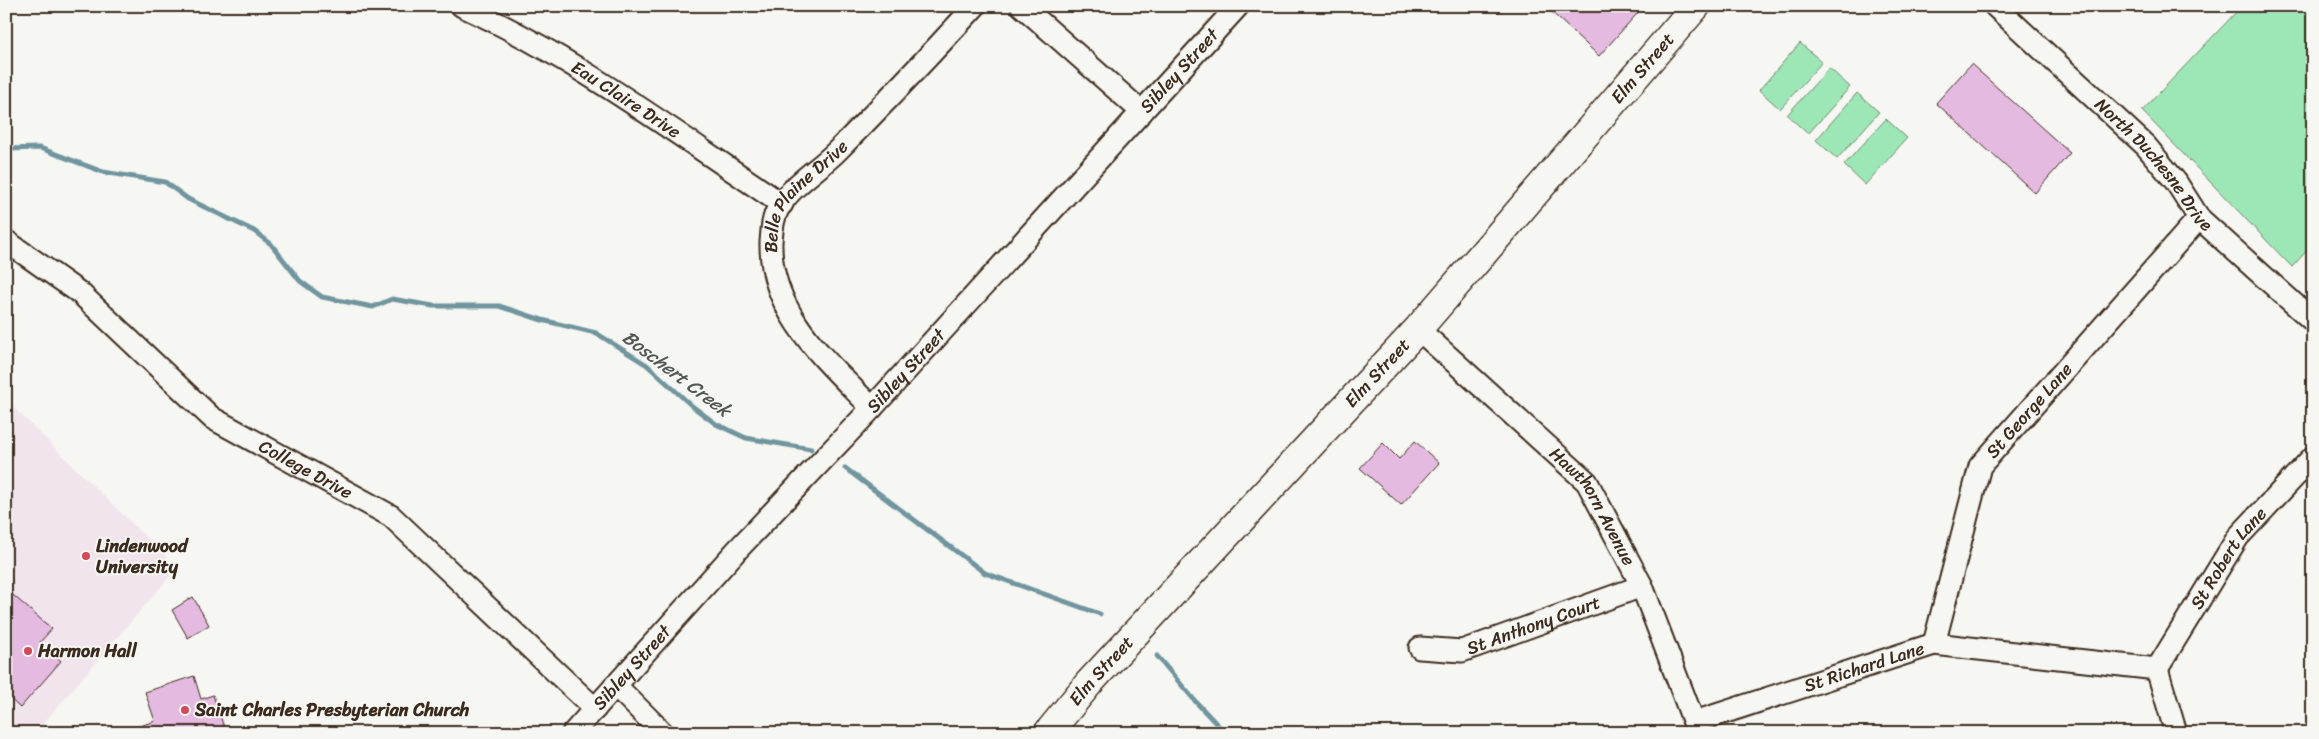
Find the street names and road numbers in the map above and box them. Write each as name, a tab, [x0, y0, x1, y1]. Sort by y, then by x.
street label: Sibley Street	[1132, 20, 1227, 121]
street label: Elm Street	[1602, 25, 1683, 111]
street label: Eau Claire Drive	[565, 52, 688, 147]
street label: North Duchesne Drive	[2087, 90, 2221, 240]
street label: Belle Plaine Drive	[755, 132, 856, 253]
street label: Sibley Street	[858, 320, 954, 421]
street label: Elm Street	[1336, 330, 1418, 415]
street label: St George Lane	[1977, 355, 2081, 466]
street label: College Drive	[253, 430, 359, 508]
street label: Hawthorn Avenue	[1541, 439, 1645, 572]
street label: St Robert Lane	[2181, 499, 2275, 616]
street label: St Anthony Court	[1462, 586, 1605, 664]
street label: Sibley Street	[584, 617, 680, 718]
street label: Elm Street	[1060, 628, 1142, 713]
street label: St Richard Lane	[1800, 632, 1929, 701]

